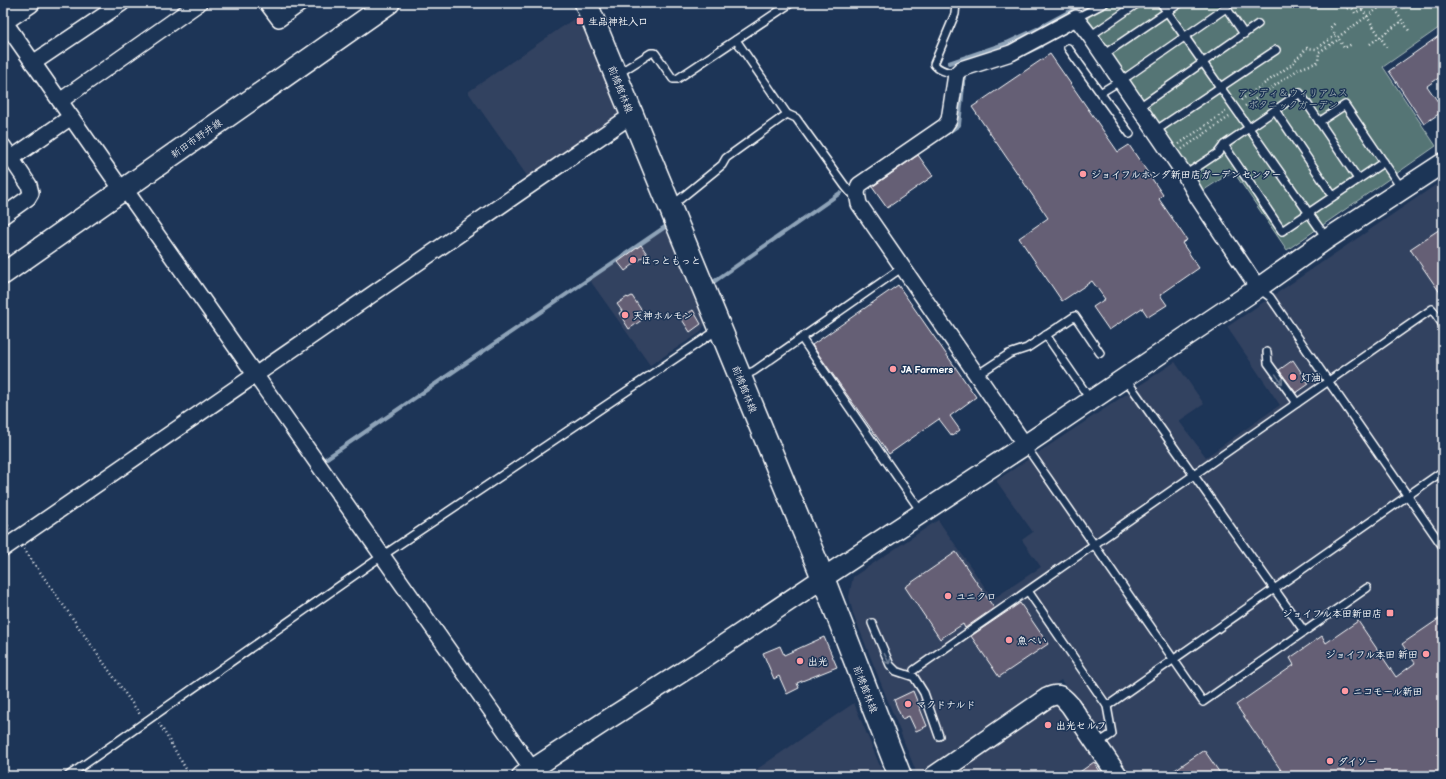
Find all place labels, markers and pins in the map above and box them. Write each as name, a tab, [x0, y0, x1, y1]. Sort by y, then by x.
marker: 生品神社入口	[575, 16, 585, 26]
place label: 生品神社入口	[588, 16, 648, 28]
marker: ジョイフルホンダ新田店ガーデンセンター	[1078, 169, 1088, 179]
place label: ジョイフルホンダ新田店ガーデンセンター	[1091, 169, 1281, 181]
marker: ほっともっと	[628, 255, 638, 265]
place label: ほっともっと	[641, 255, 701, 267]
marker: 天神ホルモン	[620, 310, 630, 320]
place label: 天神ホルモン	[633, 310, 693, 322]
marker: JA Farmers	[888, 364, 898, 374]
place label: JA Farmers	[901, 364, 953, 376]
marker: 灯油	[1288, 372, 1298, 382]
place label: 灯油	[1301, 372, 1321, 384]
marker: ユニクロ	[943, 591, 953, 601]
place label: ユニクロ	[956, 591, 996, 603]
place label: ジョイフル本田新田店	[1282, 608, 1382, 620]
marker: ジョイフル本田新田店	[1385, 608, 1395, 618]
marker: 魚べい	[1004, 635, 1014, 645]
place label: 魚べい	[1017, 635, 1047, 647]
place label: ジョイフル本田 新田	[1326, 649, 1418, 661]
marker: ジョイフル本田 新田	[1421, 649, 1431, 659]
marker: 出光	[795, 656, 805, 666]
place label: 出光	[808, 656, 828, 668]
marker: ニコモール新田	[1340, 686, 1350, 696]
place label: ニコモール新田	[1353, 686, 1423, 698]
marker: マクドナルド	[903, 699, 913, 709]
place label: マクドナルド	[916, 699, 976, 711]
marker: 出光セルフ	[1043, 720, 1053, 730]
place label: 出光セルフ	[1056, 720, 1106, 732]
marker: ダイソー	[1325, 756, 1335, 766]
place label: ダイソー	[1338, 756, 1377, 768]

